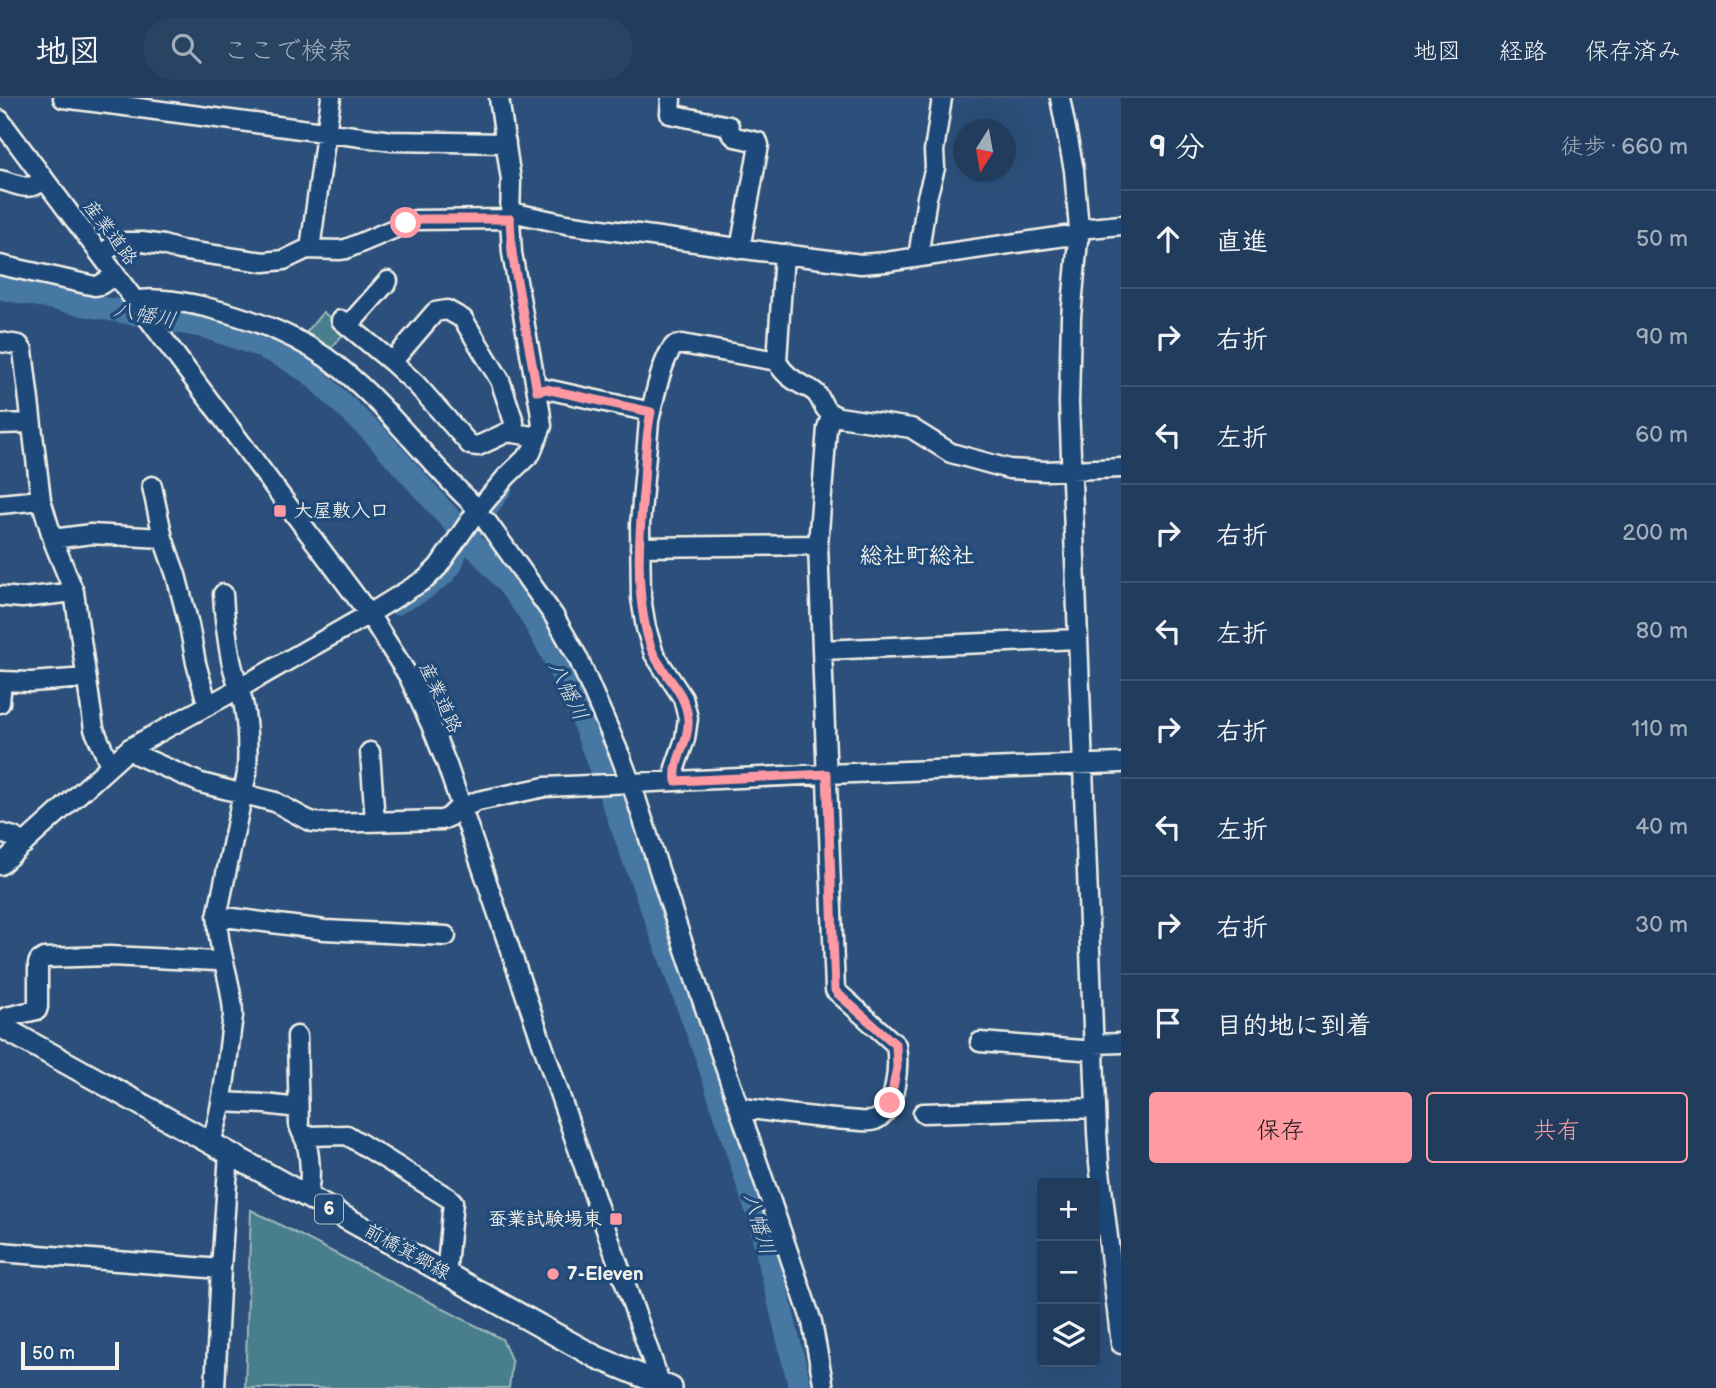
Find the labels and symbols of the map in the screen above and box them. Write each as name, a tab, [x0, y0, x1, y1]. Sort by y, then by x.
north arrow	[953, 119, 1016, 182]
street label: 産業道路	[78, 196, 142, 270]
route start	[390, 207, 421, 238]
water label: 八幡川	[112, 297, 178, 333]
place label: 大屋敷入口	[294, 500, 389, 523]
marker: 大屋敷入口	[272, 503, 288, 519]
district label: 総社町総社	[860, 542, 975, 570]
water label: 八幡川	[543, 657, 593, 725]
street label: 産業道路	[414, 659, 466, 737]
route end	[874, 1087, 905, 1118]
water label: 八幡川	[738, 1190, 780, 1258]
road number: 6	[315, 1194, 343, 1224]
place label: 蚕業試験場東	[488, 1208, 602, 1231]
marker: 蚕業試験場東	[608, 1211, 624, 1227]
street label: 前橋箕郷線	[360, 1219, 454, 1285]
place label: 7-Eleven	[567, 1263, 644, 1286]
marker: 7-Eleven	[545, 1266, 561, 1282]
scale bar	[21, 1339, 119, 1371]

